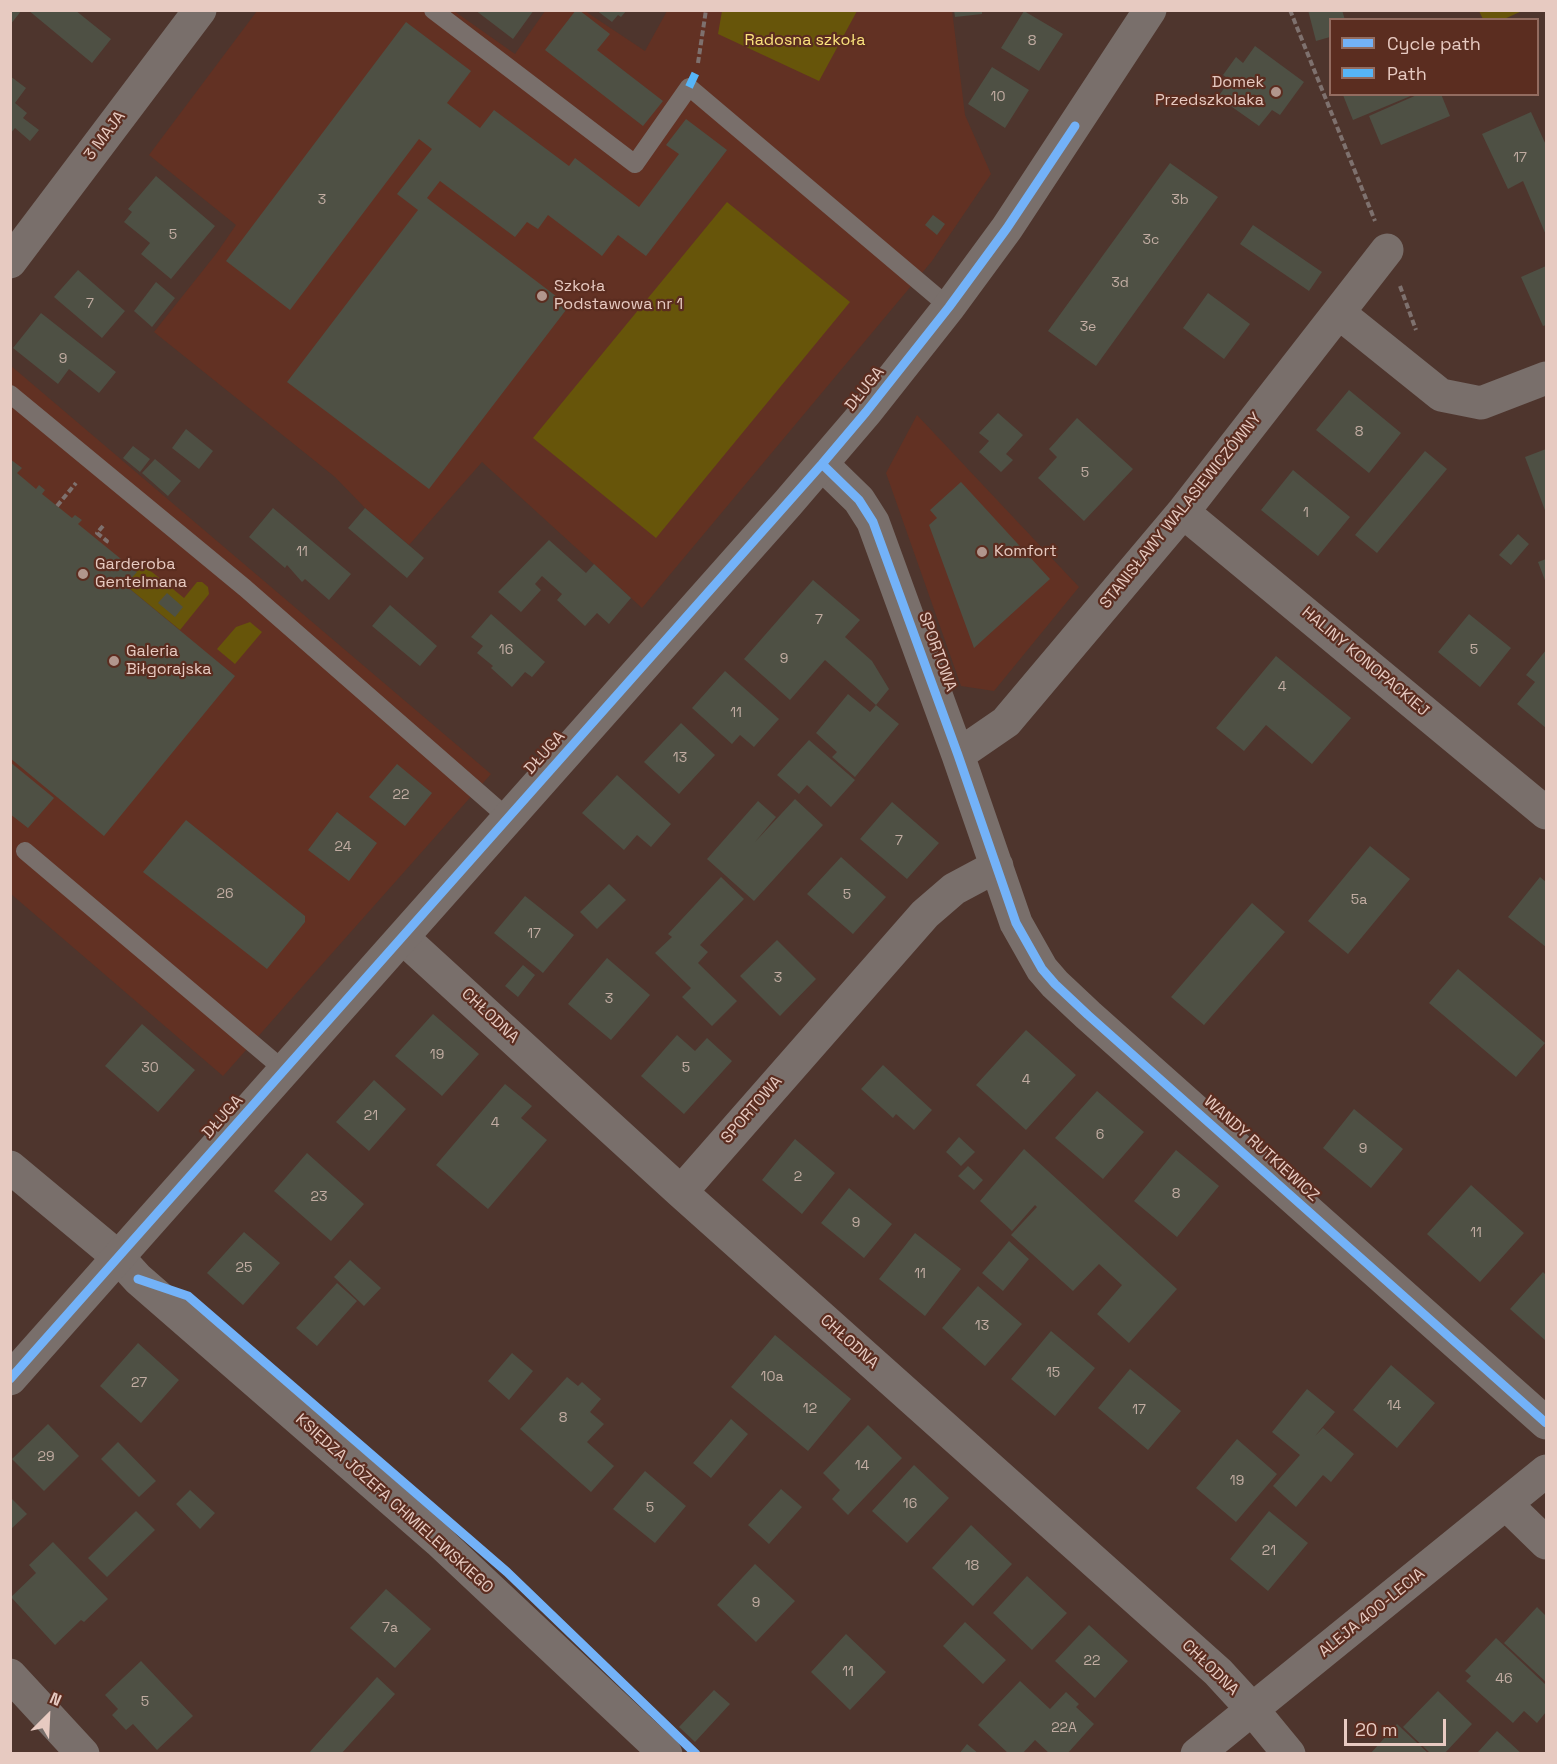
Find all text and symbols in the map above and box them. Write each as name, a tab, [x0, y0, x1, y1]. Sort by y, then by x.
legend	[1329, 18, 1539, 96]
park label: Radosna szkoła	[745, 31, 865, 51]
text: Cycle path	[1387, 32, 1481, 55]
house number: 8	[1028, 33, 1036, 49]
text: Path	[1387, 62, 1427, 85]
place label: Domek Przedszkolaka	[1155, 73, 1264, 111]
marker: Domek Przedszkolaka	[1269, 85, 1283, 99]
house number: 10	[991, 89, 1005, 105]
street label: 3 MAJA	[80, 108, 130, 164]
house number: 17	[1513, 150, 1527, 166]
house number: 3	[318, 192, 326, 208]
house number: 3b	[1171, 192, 1189, 208]
house number: 5	[169, 227, 177, 243]
house number: 3c	[1143, 232, 1159, 248]
house number: 3d	[1111, 275, 1129, 291]
place label: Szkoła Podstawowa nr 1	[554, 277, 683, 315]
marker: Szkoła Podstawowa nr 1	[535, 289, 549, 303]
house number: 7	[86, 296, 94, 312]
house number: 3e	[1080, 319, 1096, 335]
house number: 9	[59, 351, 67, 367]
street label: DŁUGA	[841, 363, 889, 415]
street label: STANISŁAWY WALASIEWICZÓWNY	[1096, 409, 1266, 613]
house number: 8	[1355, 424, 1363, 440]
house number: 5	[1081, 465, 1089, 481]
house number: 1	[1303, 505, 1309, 521]
place label: Komfort	[994, 542, 1057, 562]
house number: 11	[296, 544, 308, 560]
marker: Komfort	[975, 545, 989, 559]
place label: Garderoba Gentelmana	[95, 555, 187, 593]
marker: Garderoba Gentelmana	[76, 567, 90, 581]
street label: HALINY KONOPACKIEJ	[1298, 603, 1432, 721]
street label: SPORTOWA	[914, 610, 960, 694]
house number: 7	[815, 612, 823, 628]
place label: Galeria Biłgorajska	[126, 642, 212, 680]
house number: 16	[499, 642, 513, 658]
house number: 5	[1470, 642, 1478, 658]
house number: 9	[780, 651, 788, 667]
marker: Galeria Biłgorajska	[107, 654, 121, 668]
house number: 4	[1278, 679, 1286, 695]
house number: 11	[730, 705, 742, 721]
street label: DŁUGA	[521, 728, 569, 778]
house number: 13	[673, 750, 687, 766]
house number: 22	[393, 787, 409, 803]
house number: 7	[895, 833, 903, 849]
house number: 24	[335, 839, 351, 855]
house number: 26	[216, 886, 234, 902]
house number: 5	[843, 887, 851, 903]
house number: 5a	[1351, 892, 1367, 908]
house number: 17	[527, 926, 541, 942]
house number: 3	[774, 970, 782, 986]
street label: CHŁODNA	[457, 985, 523, 1047]
house number: 3	[605, 991, 613, 1007]
house number: 19	[430, 1047, 444, 1063]
house number: 30	[141, 1060, 159, 1076]
house number: 5	[682, 1060, 690, 1076]
street label: SPORTOWA	[717, 1072, 787, 1148]
house number: 4	[1022, 1072, 1030, 1088]
street label: DŁUGA	[199, 1092, 247, 1142]
street label: WANDY RUTKIEWICZ	[1199, 1092, 1323, 1206]
house number: 21	[364, 1108, 378, 1124]
house number: 4	[491, 1115, 499, 1131]
house number: 6	[1096, 1127, 1104, 1143]
house number: 9	[1359, 1141, 1367, 1157]
house number: 2	[794, 1169, 802, 1185]
house number: 8	[1172, 1186, 1180, 1202]
house number: 23	[311, 1189, 327, 1205]
house number: 9	[852, 1215, 860, 1231]
house number: 11	[1470, 1225, 1482, 1241]
house number: 25	[236, 1260, 252, 1276]
house number: 11	[914, 1266, 926, 1282]
street label: CHŁODNA	[816, 1311, 882, 1373]
house number: 13	[975, 1318, 989, 1334]
house number: 15	[1046, 1365, 1060, 1381]
house number: 10a	[761, 1369, 783, 1385]
house number: 27	[131, 1375, 147, 1391]
house number: 14	[1387, 1398, 1401, 1414]
house number: 12	[803, 1401, 817, 1417]
house number: 17	[1132, 1402, 1146, 1418]
street label: KSIĘDZA JÓZEFA CHMIELEWSKIEGO	[291, 1410, 497, 1598]
house number: 8	[559, 1410, 567, 1426]
house number: 29	[38, 1449, 54, 1465]
house number: 14	[855, 1458, 869, 1474]
house number: 19	[1230, 1473, 1244, 1489]
house number: 16	[903, 1496, 917, 1512]
house number: 5	[646, 1500, 654, 1516]
house number: 21	[1262, 1543, 1276, 1559]
house number: 18	[965, 1558, 979, 1574]
street label: ALEJA 400-LECIA	[1315, 1564, 1429, 1662]
house number: 9	[752, 1595, 760, 1611]
house number: 7a	[382, 1620, 398, 1636]
street label: CHŁODNA	[1178, 1636, 1242, 1700]
house number: 22	[1084, 1653, 1100, 1669]
house number: 11	[842, 1664, 854, 1680]
house number: 46	[1495, 1671, 1513, 1687]
north arrow	[18, 1686, 78, 1746]
text: N	[46, 1687, 65, 1711]
house number: 5	[141, 1694, 149, 1710]
scale bar	[1347, 1707, 1449, 1745]
text: 20 m	[1355, 1718, 1398, 1741]
house number: 22A	[1051, 1720, 1077, 1736]

